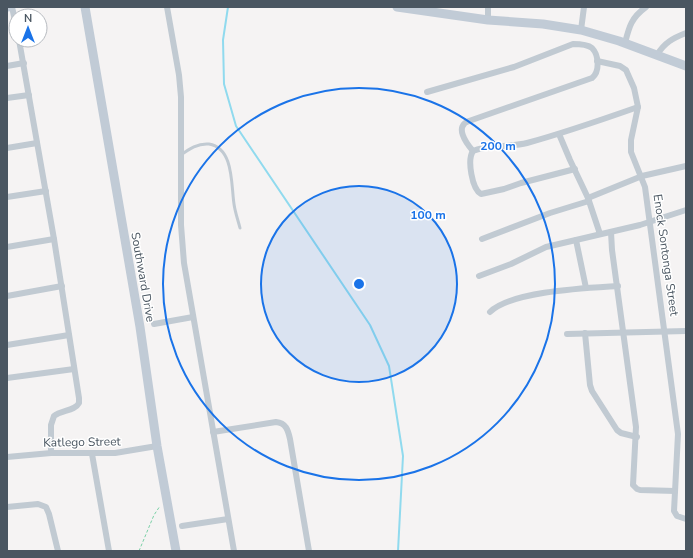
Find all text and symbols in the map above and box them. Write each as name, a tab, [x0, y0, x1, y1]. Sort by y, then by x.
north arrow	[8, 8, 48, 48]
text: N	[24, 11, 32, 26]
text: 200 m	[480, 138, 516, 154]
street label: Enock Sontonga Street	[650, 193, 683, 318]
text: 100 m	[410, 207, 446, 223]
street label: Southward Drive	[127, 231, 159, 323]
centre of rings	[352, 277, 366, 291]
street label: Katlego Street	[43, 433, 122, 451]

